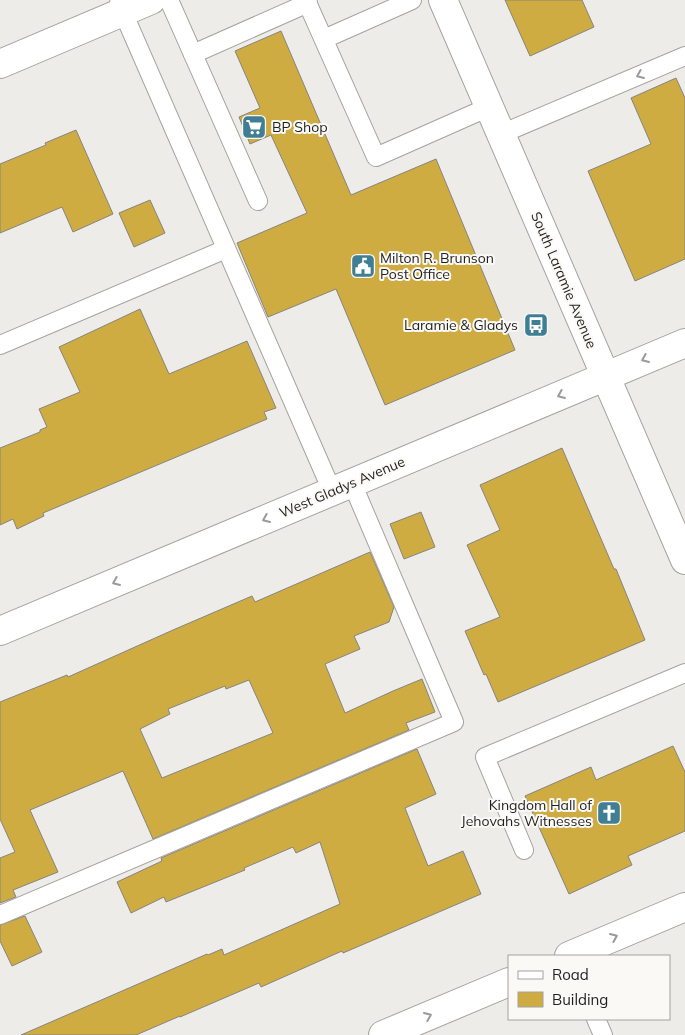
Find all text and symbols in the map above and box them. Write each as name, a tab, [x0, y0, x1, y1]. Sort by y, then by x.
one-way arrow	[636, 69, 645, 80]
supermarket icon: BP Shop	[241, 114, 267, 140]
place label: BP Shop	[272, 118, 328, 136]
street label: South Laramie Avenue	[527, 209, 601, 351]
place label: Milton R. Brunson Post Office	[380, 249, 494, 283]
public building icon: Milton R. Brunson Post Office	[350, 253, 376, 279]
bus stop icon: Laramie & Gladys	[523, 312, 549, 338]
place label: Laramie & Gladys	[404, 316, 518, 334]
one-way arrow	[641, 353, 650, 364]
one-way arrow	[557, 389, 566, 400]
street label: West Gladys Avenue	[276, 452, 408, 522]
one-way arrow	[262, 513, 271, 524]
one-way arrow	[112, 576, 121, 587]
place label: Kingdom Hall of Jehovahs Witnesses	[461, 796, 592, 830]
church icon: Kingdom Hall of Jehovahs Witnesses	[596, 800, 622, 826]
one-way arrow	[609, 933, 618, 944]
legend	[508, 955, 670, 1020]
text: Road	[552, 965, 589, 984]
text: Building	[552, 990, 608, 1009]
one-way arrow	[423, 1012, 432, 1022]

